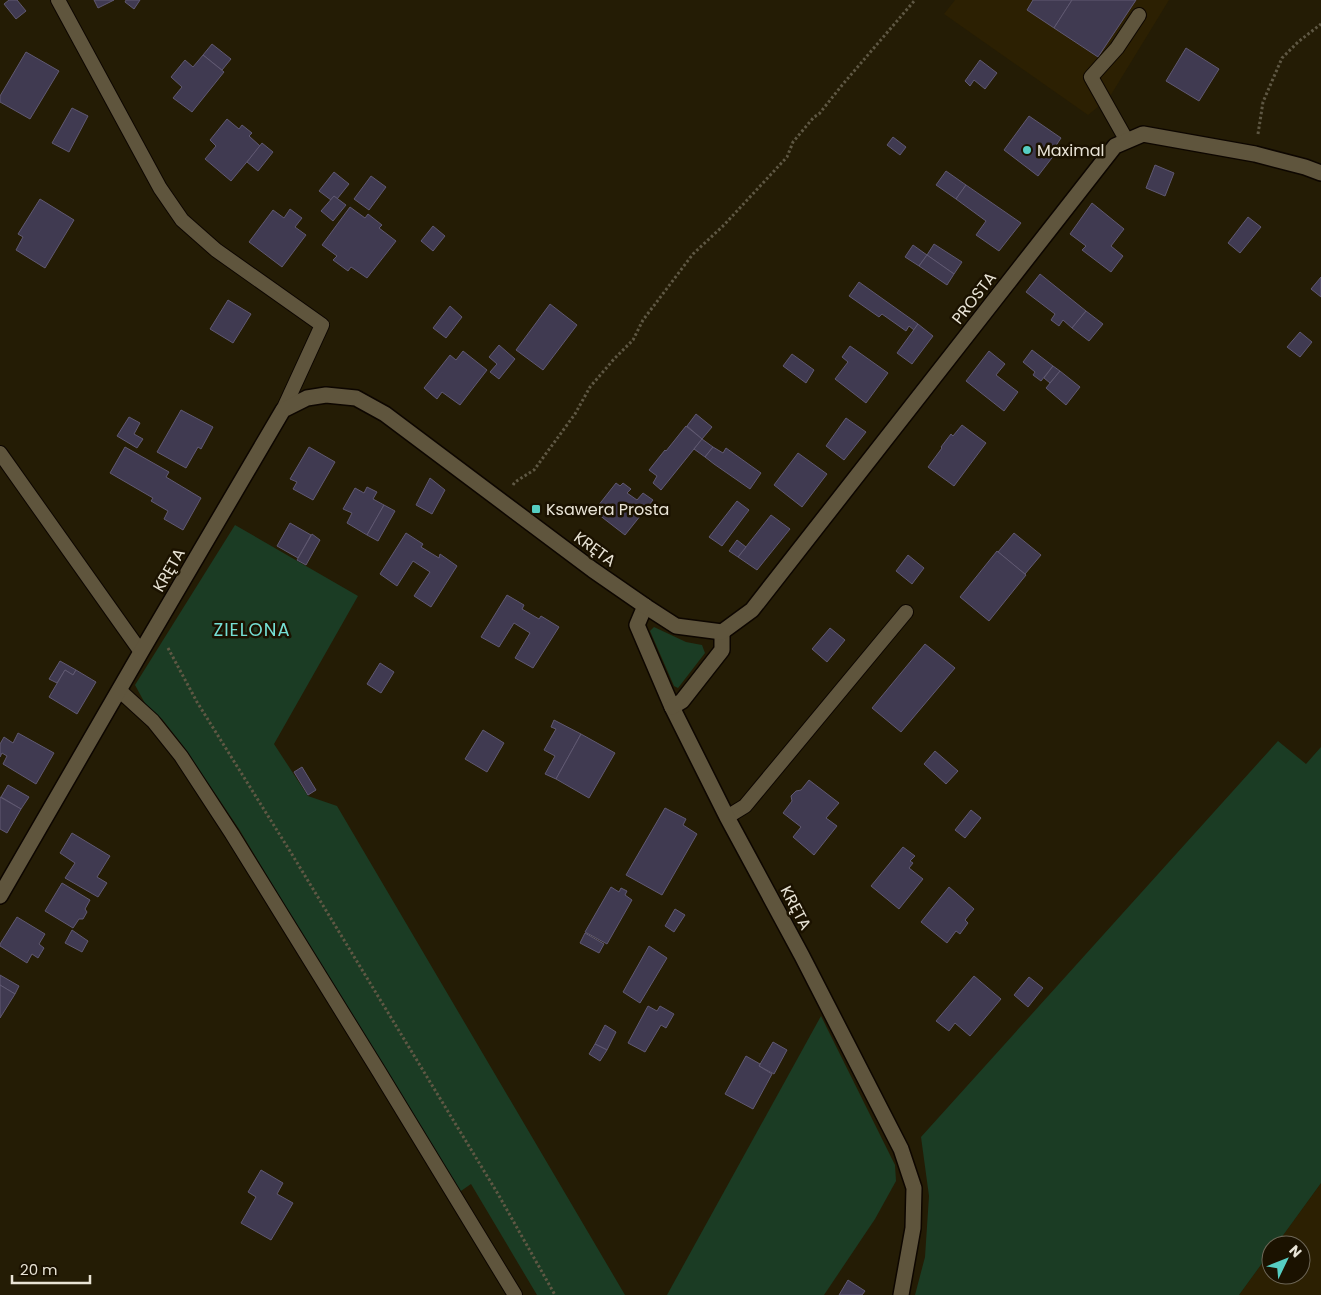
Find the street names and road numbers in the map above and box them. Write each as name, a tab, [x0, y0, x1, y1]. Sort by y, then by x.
street label: PROSTA	[946, 267, 1002, 329]
street label: KRĘTA	[569, 526, 621, 572]
street label: KRĘTA	[147, 544, 191, 596]
street label: KRĘTA	[775, 882, 817, 934]

